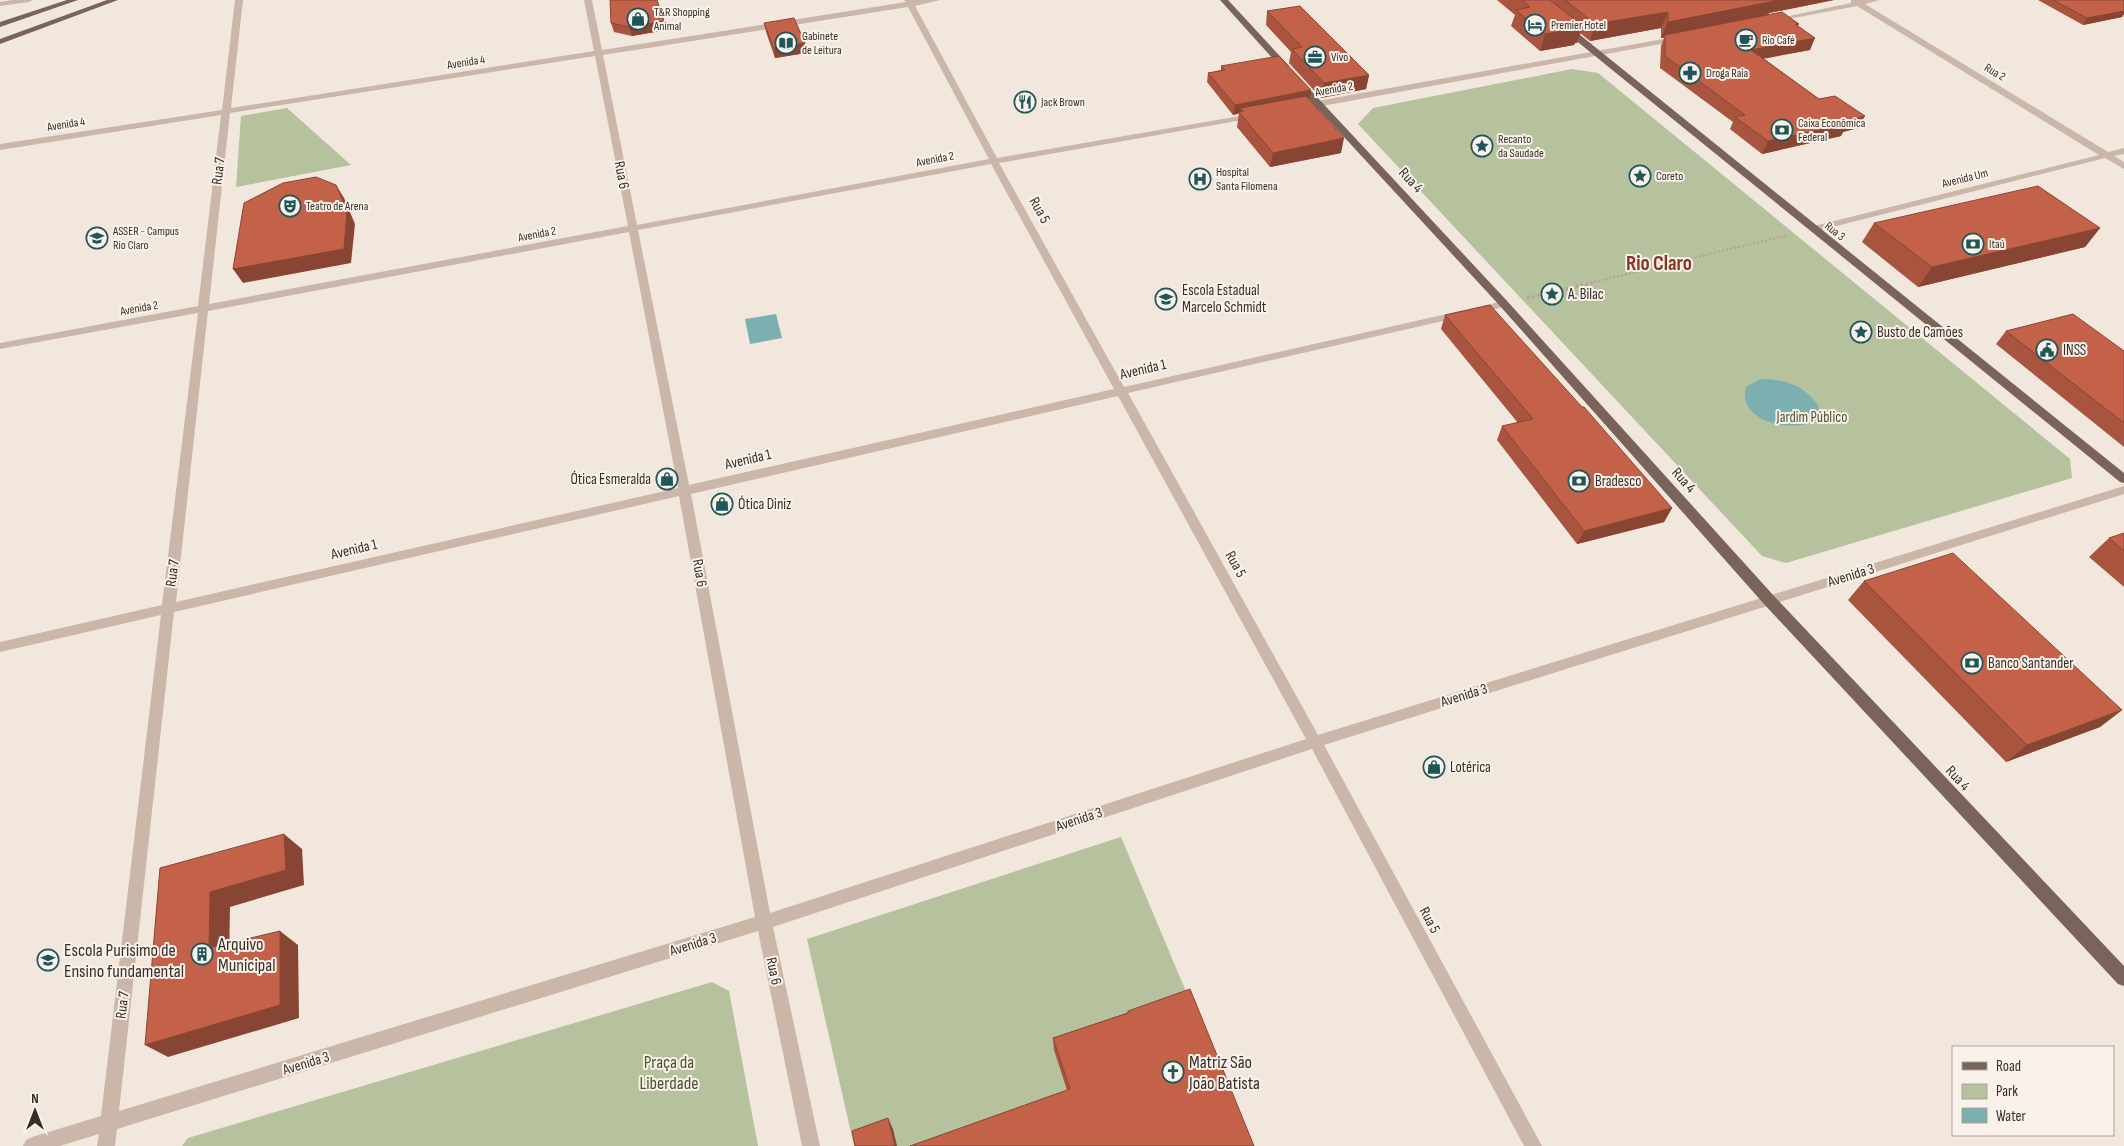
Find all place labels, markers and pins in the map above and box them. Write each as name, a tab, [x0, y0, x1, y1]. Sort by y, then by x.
place label: T&R Shopping Animal	[653, 5, 710, 34]
shop icon: T&R Shopping Animal	[626, 7, 650, 31]
hotel icon: Premier Hotel	[1523, 13, 1547, 37]
place label: Premier Hotel	[1551, 18, 1606, 33]
cafe icon: Rio Café	[1734, 28, 1758, 52]
place label: Gabinete de Leitura	[802, 29, 842, 58]
library icon: Gabinete de Leitura	[774, 31, 798, 55]
place label: Rio Café	[1762, 33, 1795, 48]
office icon: Vivo	[1303, 45, 1327, 69]
place label: Vivo	[1331, 50, 1348, 65]
pharmacy icon: Droga Raia	[1678, 61, 1702, 85]
place label: Droga Raia	[1706, 66, 1749, 81]
restaurant icon: Jack Brown	[1013, 90, 1037, 114]
place label: Jack Brown	[1040, 95, 1085, 110]
place label: Caixa Econômica Federal	[1798, 116, 1866, 145]
bank icon: Caixa Econômica Federal	[1770, 118, 1794, 142]
place label: Recanto da Saudade	[1498, 132, 1544, 161]
place icon: Recanto da Saudade	[1470, 134, 1494, 158]
place icon: Coreto	[1628, 164, 1652, 188]
place label: Hospital Santa Filomena	[1216, 165, 1278, 194]
hospital icon: Hospital Santa Filomena	[1188, 167, 1212, 191]
place label: Coreto	[1656, 169, 1683, 184]
theatre icon: Teatro de Arena	[278, 194, 302, 218]
place label: Teatro de Arena	[306, 199, 369, 214]
place label: ASSER - Campus Rio Claro	[112, 224, 179, 253]
school or university icon: ASSER - Campus Rio Claro	[85, 226, 109, 250]
bank icon: Itaú	[1961, 232, 1985, 256]
place label: Itaú	[1989, 237, 2005, 252]
place label: Escola Estadual Marcelo Schmidt	[1182, 281, 1267, 317]
place icon: A. Bilac	[1540, 282, 1564, 306]
place label: A. Bilac	[1567, 285, 1604, 304]
school or university icon: Escola Estadual Marcelo Schmidt	[1154, 287, 1178, 311]
place icon: Busto de Camões	[1849, 320, 1873, 344]
place label: Busto de Camões	[1877, 323, 1963, 342]
public building icon: INSS	[2035, 338, 2059, 362]
place label: INSS	[2063, 341, 2086, 360]
shop icon: Ótica Esmeralda	[655, 467, 679, 491]
bank icon: Bradesco	[1567, 469, 1591, 493]
place label: Ótica Esmeralda	[570, 470, 651, 489]
place label: Bradesco	[1595, 472, 1641, 491]
shop icon: Ótica Diniz	[710, 492, 734, 516]
place label: Ótica Diniz	[738, 495, 792, 514]
bank icon: Banco Santander	[1960, 651, 1984, 675]
place label: Banco Santander	[1988, 654, 2074, 673]
shop icon: Lotérica	[1422, 755, 1446, 779]
place label: Lotérica	[1450, 758, 1491, 777]
place label: Arquivo Municipal	[217, 934, 276, 976]
place label: Escola Purisimo de Ensino fundamental	[64, 940, 184, 982]
building icon: Arquivo Municipal	[190, 942, 214, 966]
school or university icon: Escola Purisimo de Ensino fundamental	[36, 948, 60, 972]
place label: Matriz São João Batista	[1188, 1052, 1260, 1094]
church icon: Matriz São João Batista	[1161, 1060, 1185, 1084]

